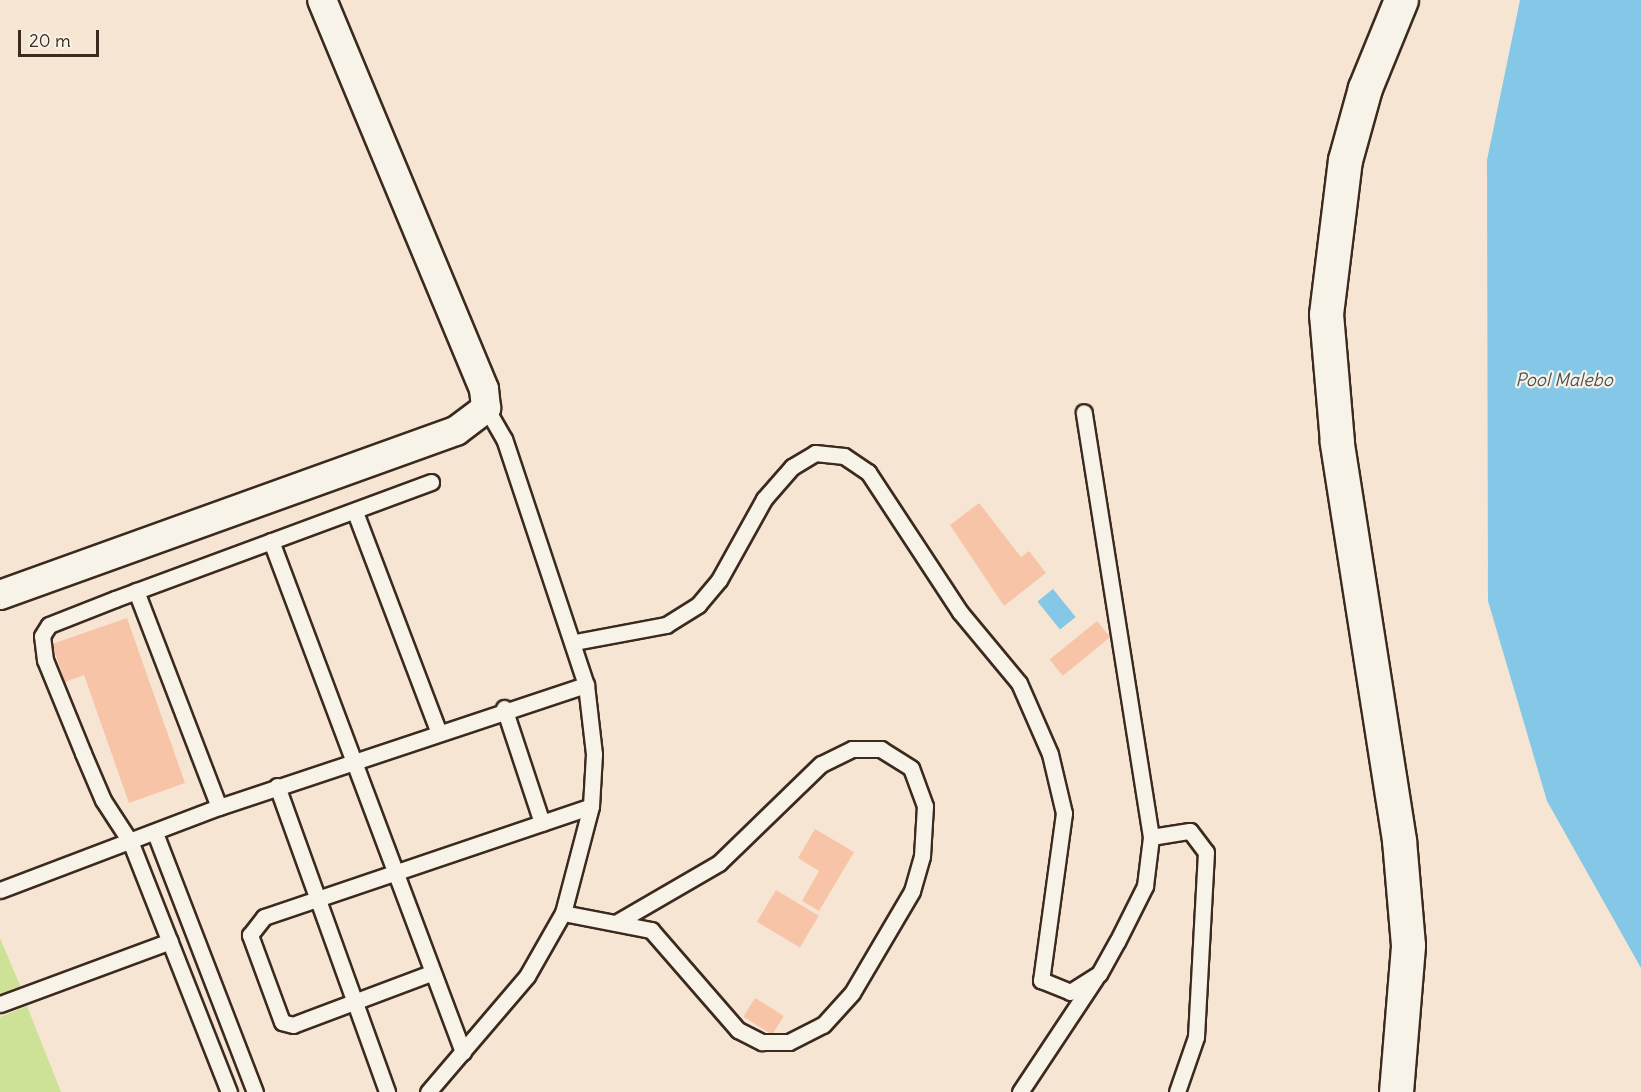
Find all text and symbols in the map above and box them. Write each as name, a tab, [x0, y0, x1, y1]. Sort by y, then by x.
scale bar	[21, 18, 102, 56]
text: 20 m	[29, 29, 71, 52]
water label: Pool Malebo	[1515, 369, 1613, 391]

